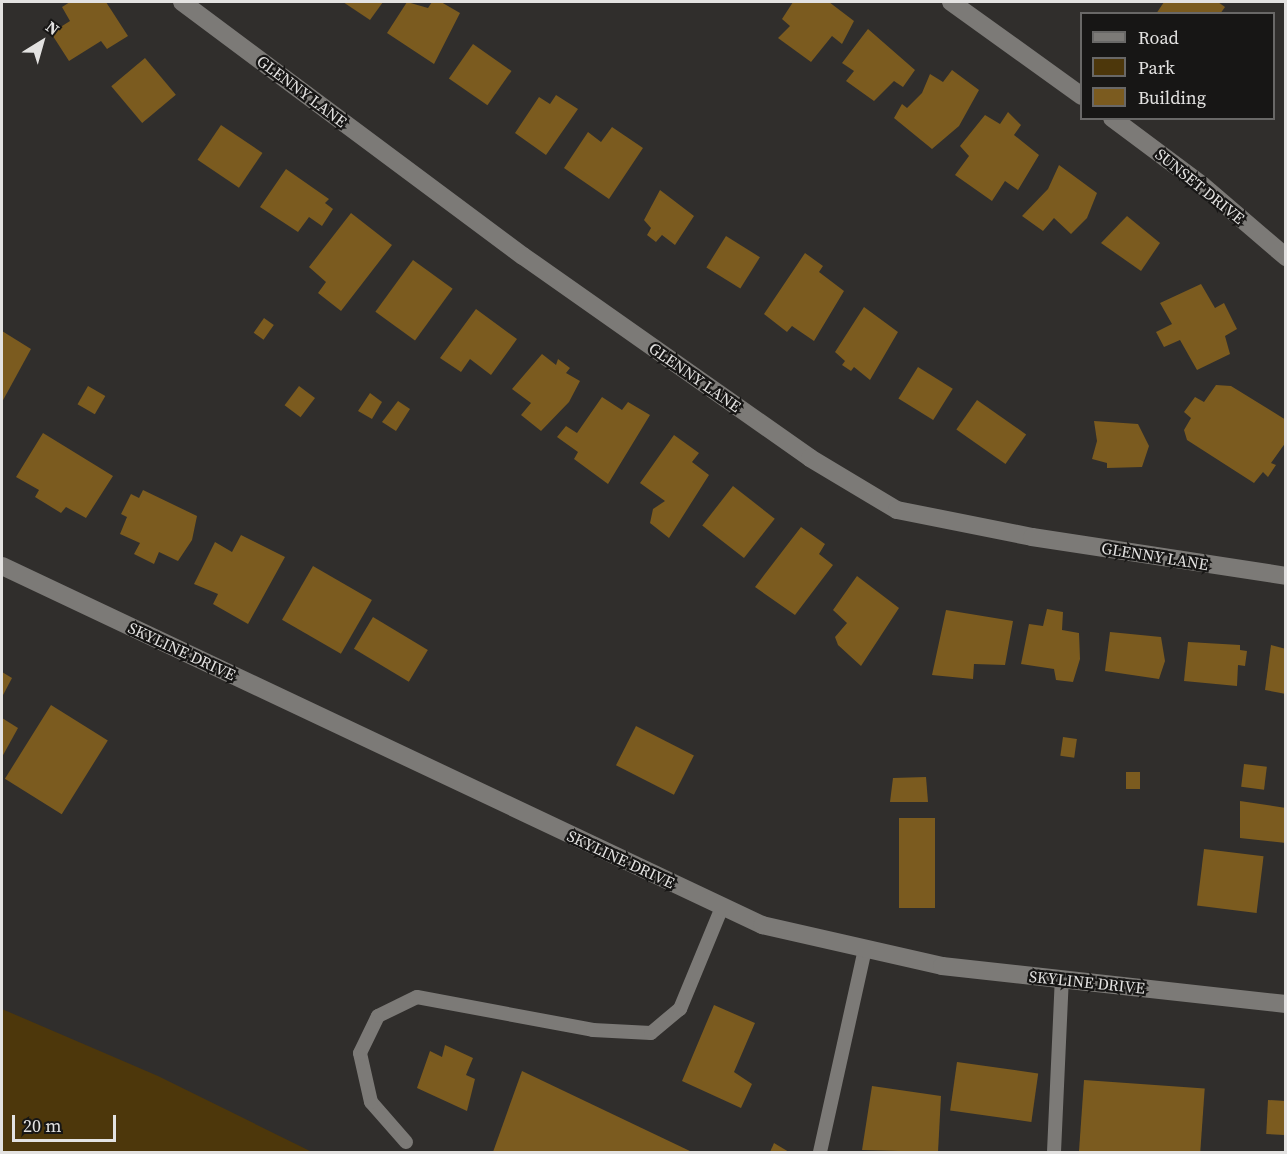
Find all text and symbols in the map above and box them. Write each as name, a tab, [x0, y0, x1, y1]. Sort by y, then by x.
north arrow	[12, 12, 72, 72]
legend	[1080, 12, 1275, 120]
text: N	[42, 15, 64, 40]
text: Road	[1138, 25, 1179, 50]
street label: GLENNY LANE	[253, 51, 351, 131]
text: Park	[1138, 55, 1175, 80]
text: Building	[1138, 85, 1206, 110]
street label: SUNSET DRIVE	[1151, 144, 1249, 228]
street label: GLENNY LANE	[645, 338, 745, 416]
street label: GLENNY LANE	[1100, 538, 1210, 574]
street label: SKYLINE DRIVE	[125, 618, 239, 684]
street label: SKYLINE DRIVE	[564, 826, 678, 892]
street label: SKYLINE DRIVE	[1028, 966, 1146, 998]
scale bar	[15, 1103, 118, 1141]
text: 20 m	[23, 1113, 61, 1138]

